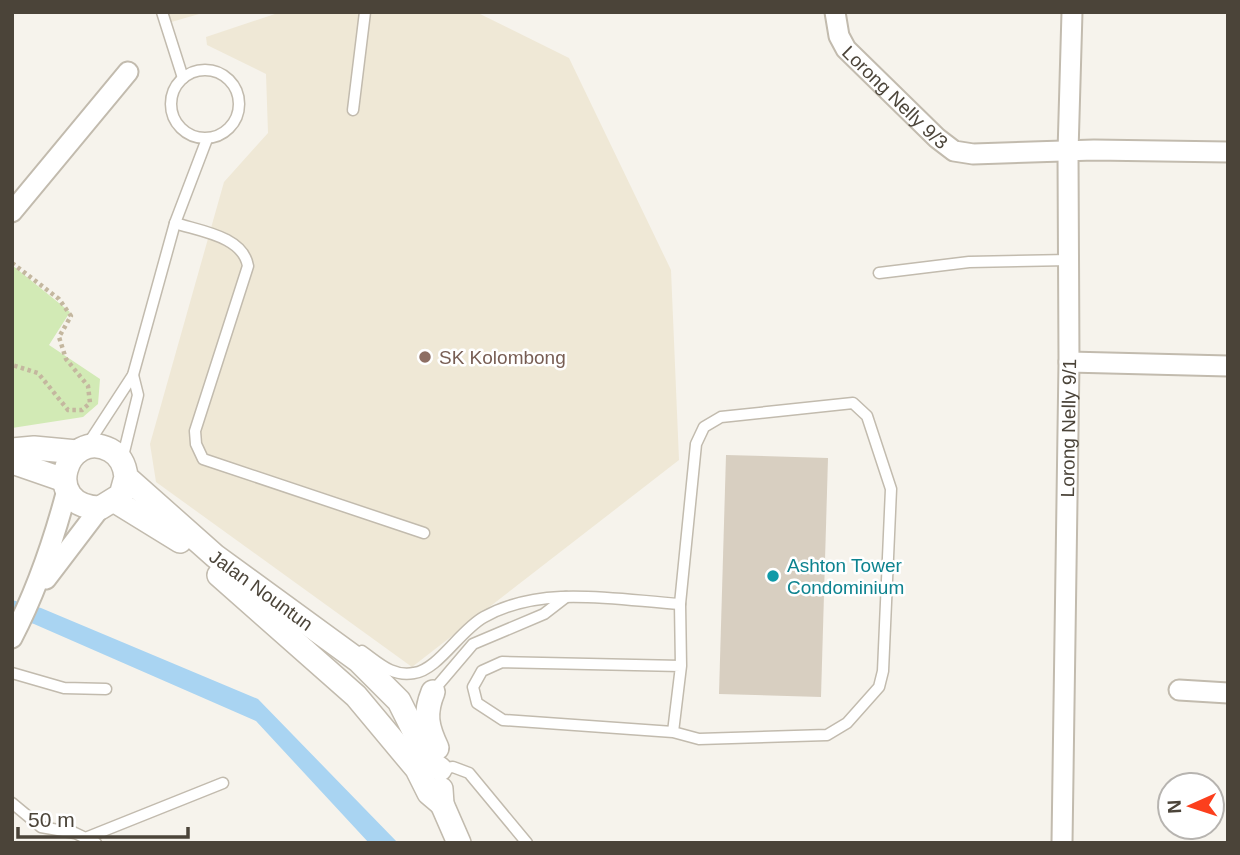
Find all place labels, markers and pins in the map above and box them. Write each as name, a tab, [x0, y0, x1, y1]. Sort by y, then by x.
place label: SK Kolombong	[439, 347, 566, 368]
marker: SK Kolombong	[417, 349, 433, 365]
place label: Ashton Tower Condominium	[787, 555, 904, 598]
marker: Ashton Tower Condominium	[765, 568, 781, 584]

